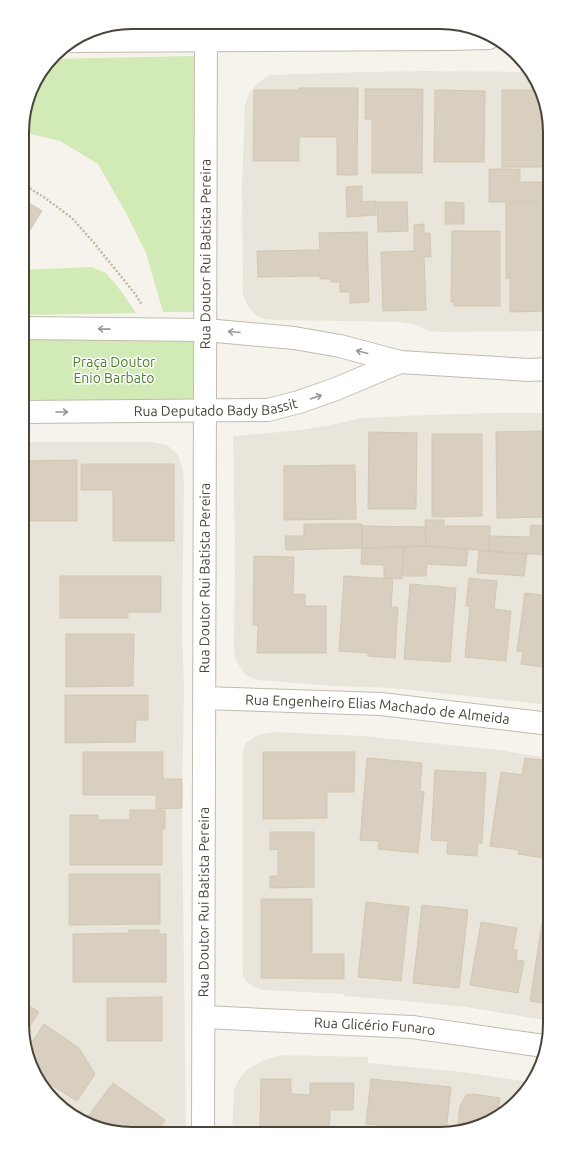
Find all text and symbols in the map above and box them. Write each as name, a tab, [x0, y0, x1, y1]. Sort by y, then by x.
street label: Rua Doutor Rui Batista Pereira	[197, 159, 214, 349]
one-way arrow	[98, 325, 111, 333]
one-way arrow	[228, 329, 241, 336]
one-way arrow	[356, 348, 369, 355]
park label: Praça Doutor Enio Barbato	[73, 354, 156, 386]
one-way arrow	[309, 392, 321, 400]
street label: Rua Deputado Bady Bassit	[134, 395, 300, 419]
one-way arrow	[55, 408, 68, 416]
street label: Rua Doutor Rui Batista Pereira	[196, 483, 213, 673]
street label: Rua Engenheiro Elias Machado de Almeida	[245, 691, 511, 727]
street label: Rua Doutor Rui Batista Pereira	[195, 807, 212, 997]
street label: Rua Glicério Funaro	[314, 1014, 437, 1038]

